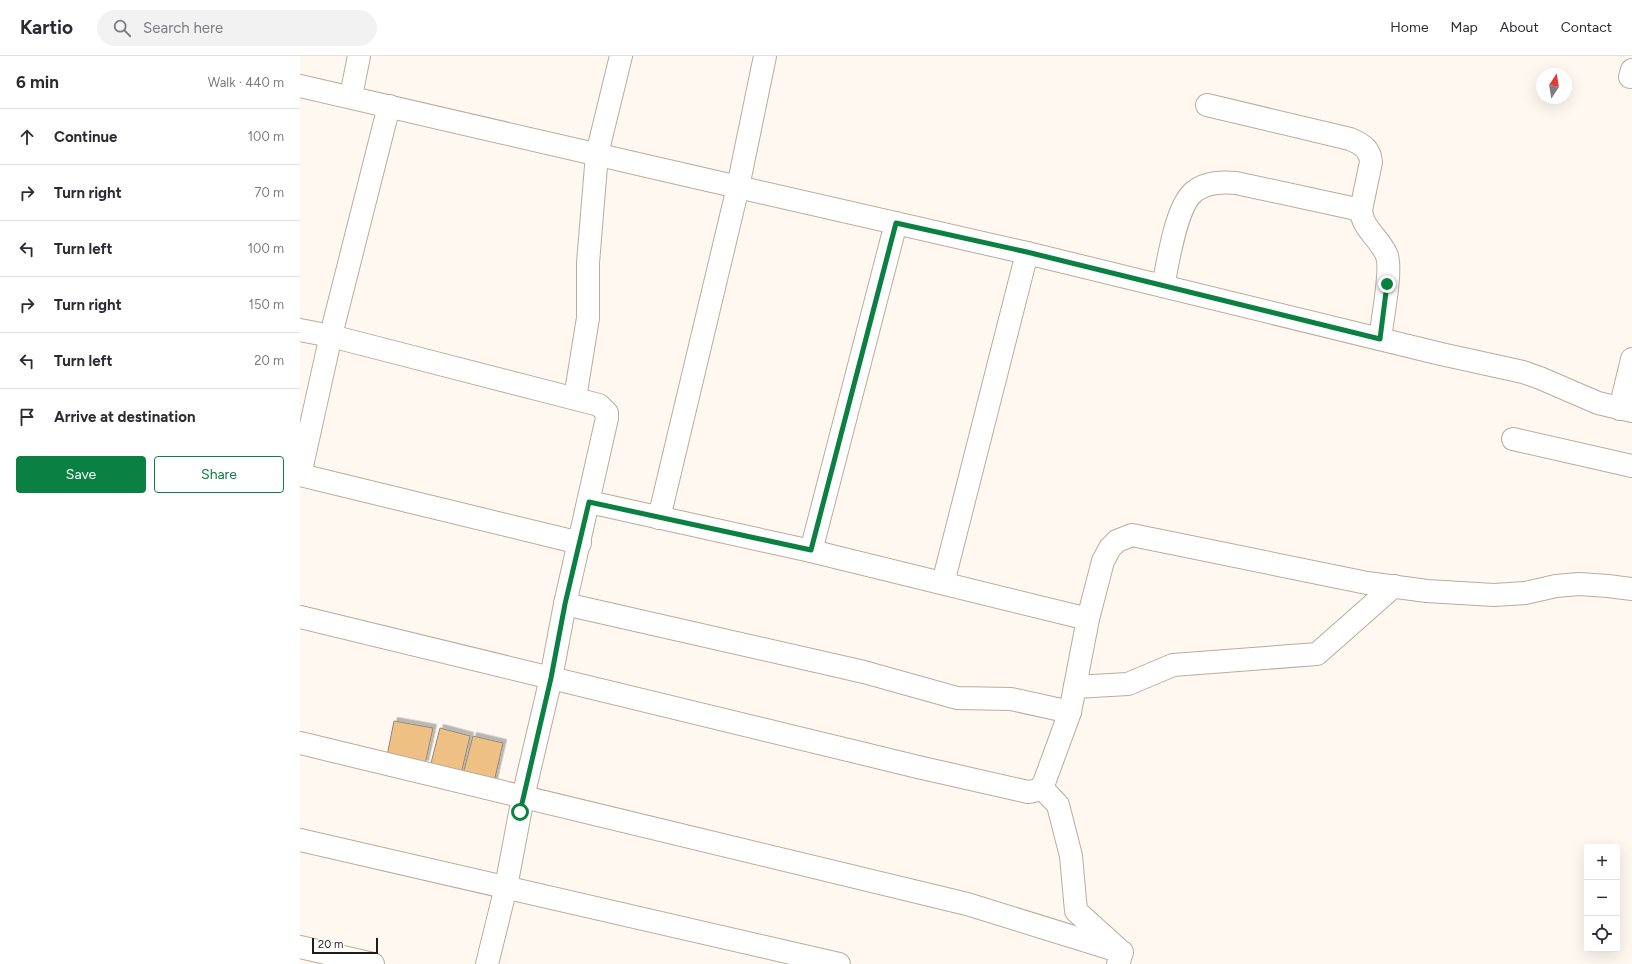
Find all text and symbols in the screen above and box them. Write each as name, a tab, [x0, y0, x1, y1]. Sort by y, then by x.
search box	[97, 10, 377, 46]
text: Kartio	[20, 16, 73, 39]
icon: search	[111, 17, 133, 39]
text: Search here	[143, 19, 223, 37]
text: Home	[1390, 19, 1429, 36]
text: Map	[1451, 19, 1478, 36]
text: About	[1500, 19, 1539, 36]
text: Contact	[1561, 19, 1612, 36]
north arrow	[1536, 68, 1572, 104]
text: 6 min	[16, 72, 59, 92]
text: Walk · 440 m	[208, 75, 284, 90]
icon: ahead	[16, 126, 38, 148]
text: Continue	[54, 128, 117, 146]
text: 100 m	[248, 129, 284, 144]
icon: right	[16, 182, 38, 204]
text: Turn right	[54, 184, 122, 202]
text: 70 m	[254, 185, 284, 200]
icon: left	[16, 238, 38, 260]
text: Turn left	[54, 240, 112, 258]
text: 100 m	[248, 241, 284, 256]
route end	[1378, 275, 1396, 293]
icon: right	[16, 294, 38, 316]
text: Turn right	[54, 296, 122, 314]
text: 150 m	[249, 297, 284, 312]
icon: left	[16, 350, 38, 372]
text: Turn left	[54, 352, 112, 370]
text: 20 m	[254, 353, 284, 368]
icon: arrive	[16, 406, 38, 428]
text: Arrive at destination	[54, 408, 195, 426]
button: Save	[16, 456, 146, 493]
button: Share	[154, 456, 284, 493]
route start	[511, 803, 529, 821]
map controls	[1584, 844, 1620, 952]
button: +	[1584, 844, 1620, 880]
button: −	[1584, 880, 1620, 916]
button: locate	[1584, 916, 1620, 952]
scale bar	[312, 936, 378, 955]
text: 20 m	[318, 938, 343, 951]

